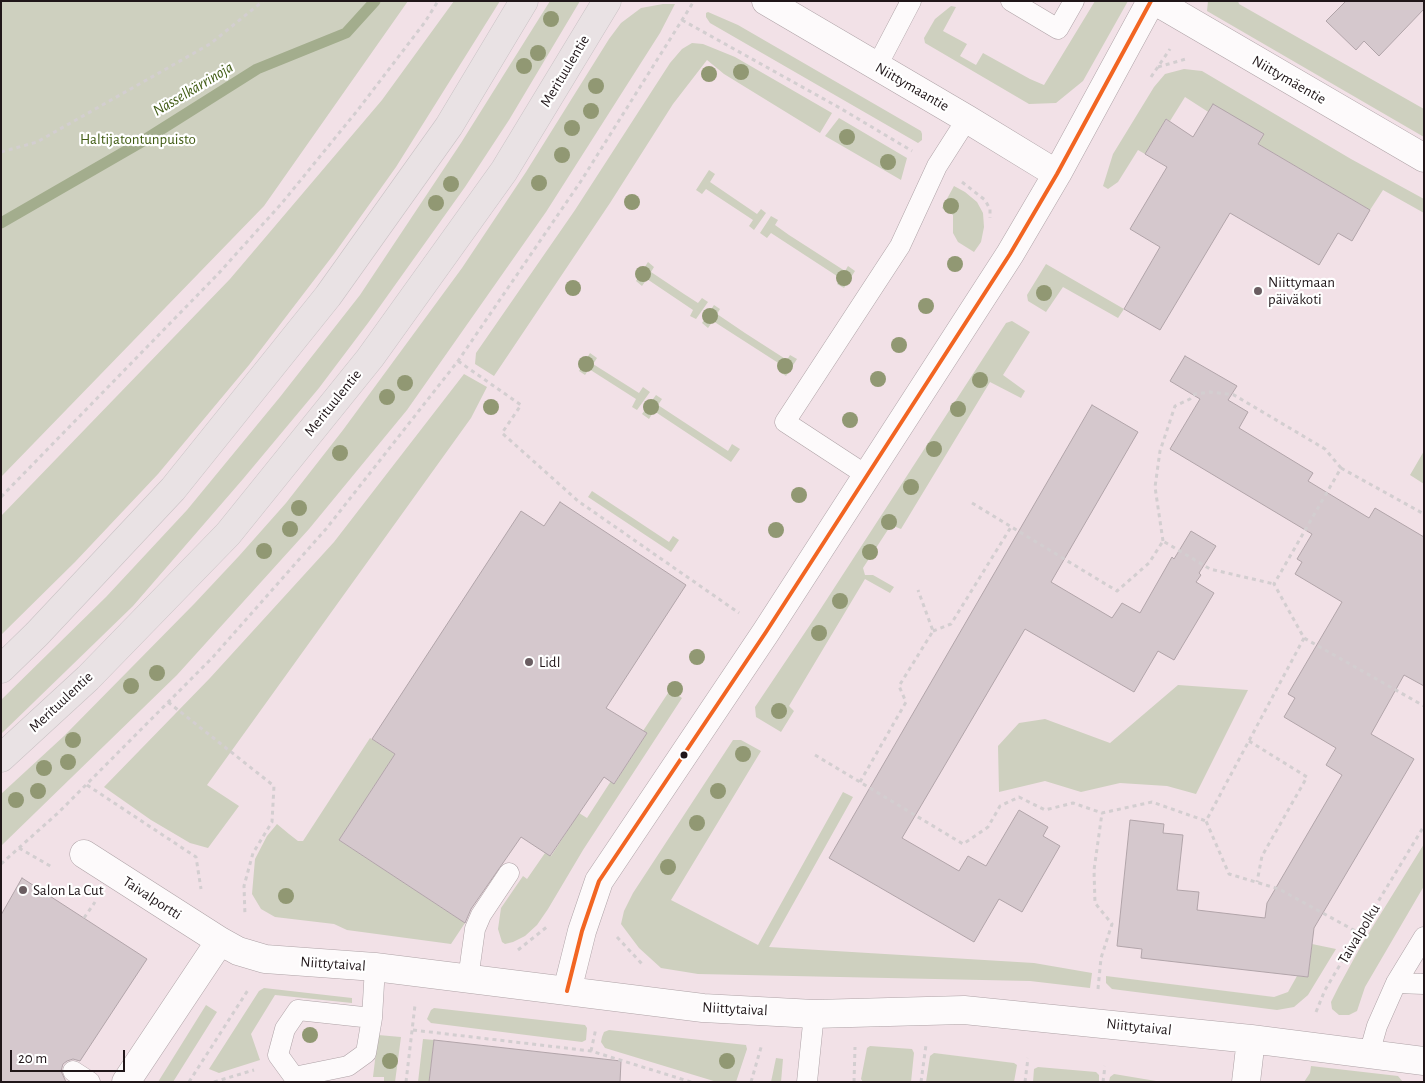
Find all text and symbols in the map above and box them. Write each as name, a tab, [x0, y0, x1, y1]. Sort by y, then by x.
street label: Merituulentie	[537, 32, 593, 110]
street label: Niittymäentie	[1249, 52, 1329, 108]
water label: Nässelkärrinoja	[149, 58, 237, 120]
street label: Niittymaantie	[872, 59, 952, 115]
park label: Haltijatontunpuisto	[80, 130, 196, 148]
place label: Niittymaan päiväkoti	[1268, 273, 1335, 308]
marker: Niittymaan päiväkoti	[1252, 285, 1264, 297]
street label: Merituulentie	[301, 366, 365, 440]
place label: Lidl	[539, 653, 560, 671]
marker: Lidl	[523, 656, 535, 668]
street label: Merituulentie	[25, 668, 97, 736]
unlabelled marker	[679, 750, 689, 760]
street label: Taivalportti	[119, 872, 185, 924]
place label: Salon La Cut	[33, 881, 104, 899]
marker: Salon La Cut	[17, 884, 29, 896]
street label: Taivalpolku	[1334, 901, 1384, 967]
street label: Niittytaival	[300, 953, 366, 975]
street label: Niittytaival	[702, 998, 768, 1020]
street label: Niittytaival	[1105, 1015, 1173, 1039]
scale bar	[12, 1040, 128, 1072]
text: 20 m	[18, 1051, 47, 1066]

